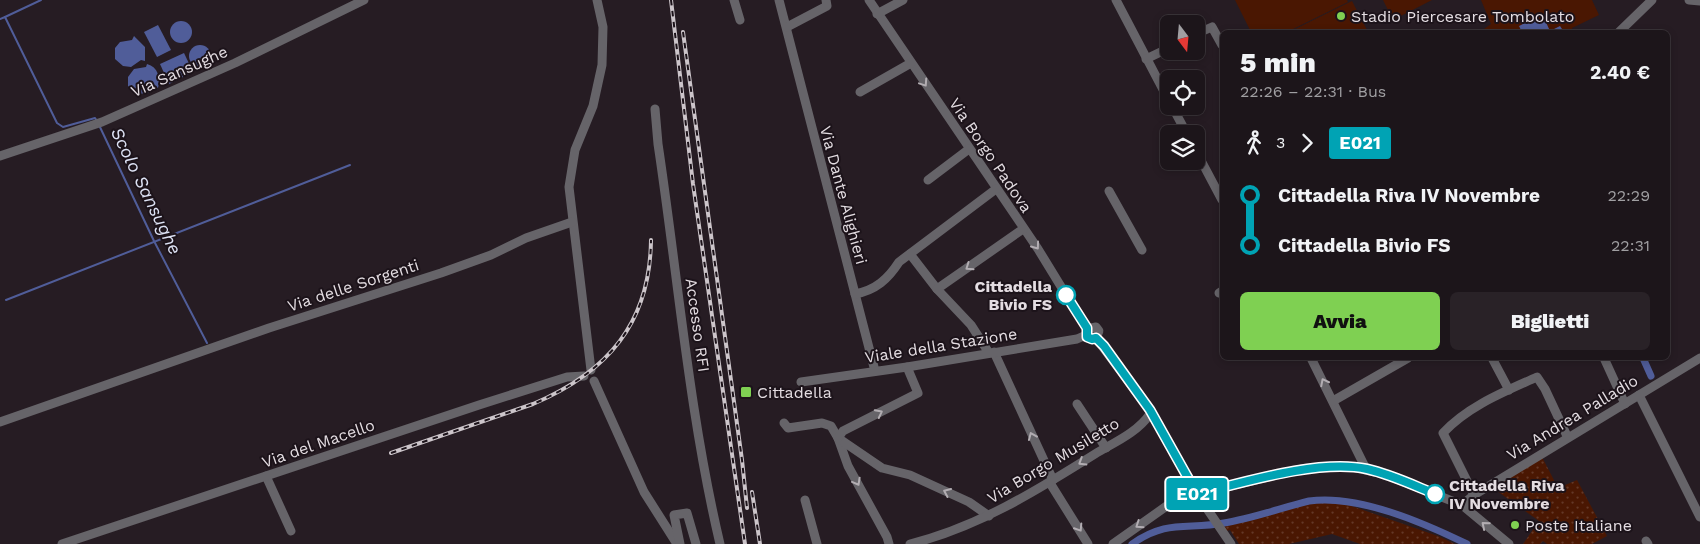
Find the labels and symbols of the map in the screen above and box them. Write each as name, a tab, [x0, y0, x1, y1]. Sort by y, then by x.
place label: Stadio Piercesare Tombolato	[1351, 7, 1574, 26]
marker: Stadio Piercesare Tombolato	[1335, 10, 1347, 22]
north arrow	[1160, 15, 1205, 60]
street label: Via Sansughe	[128, 42, 230, 101]
one-way arrow	[918, 78, 928, 87]
street label: Via Borgo Padova	[945, 94, 1036, 216]
water label: Scolo Sansughe	[107, 124, 186, 258]
street label: Via Dante Alighieri	[816, 124, 871, 266]
one-way arrow	[1030, 240, 1039, 250]
street label: Via delle Sorgenti	[285, 255, 421, 316]
one-way arrow	[965, 261, 975, 270]
street label: Accesso RFI	[682, 277, 713, 373]
place label: Cittadella Bivio FS	[975, 277, 1053, 314]
marker: Cittadella Bivio FS	[1056, 285, 1076, 305]
street label: Viale della Stazione	[864, 324, 1019, 367]
street label: Via Andrea Palladio	[1503, 371, 1641, 464]
one-way arrow	[1320, 378, 1330, 387]
place label: Cittadella	[757, 383, 832, 402]
marker: Cittadella	[739, 385, 753, 399]
one-way arrow	[874, 409, 883, 419]
street label: Via Borgo Musiletto	[984, 414, 1123, 507]
street label: Via del Macello	[259, 415, 377, 472]
one-way arrow	[1027, 432, 1038, 441]
one-way arrow	[1079, 456, 1088, 466]
place label: Cittadella Riva IV Novembre	[1449, 476, 1565, 513]
one-way arrow	[851, 477, 861, 486]
line badge: E021	[1162, 478, 1232, 510]
marker: Cittadella Riva IV Novembre	[1425, 484, 1445, 504]
one-way arrow	[943, 487, 952, 498]
place label: Poste Italiane	[1525, 516, 1632, 535]
one-way arrow	[1135, 519, 1144, 528]
marker: Poste Italiane	[1509, 519, 1521, 531]
one-way arrow	[1482, 521, 1491, 530]
one-way arrow	[1073, 522, 1082, 532]

